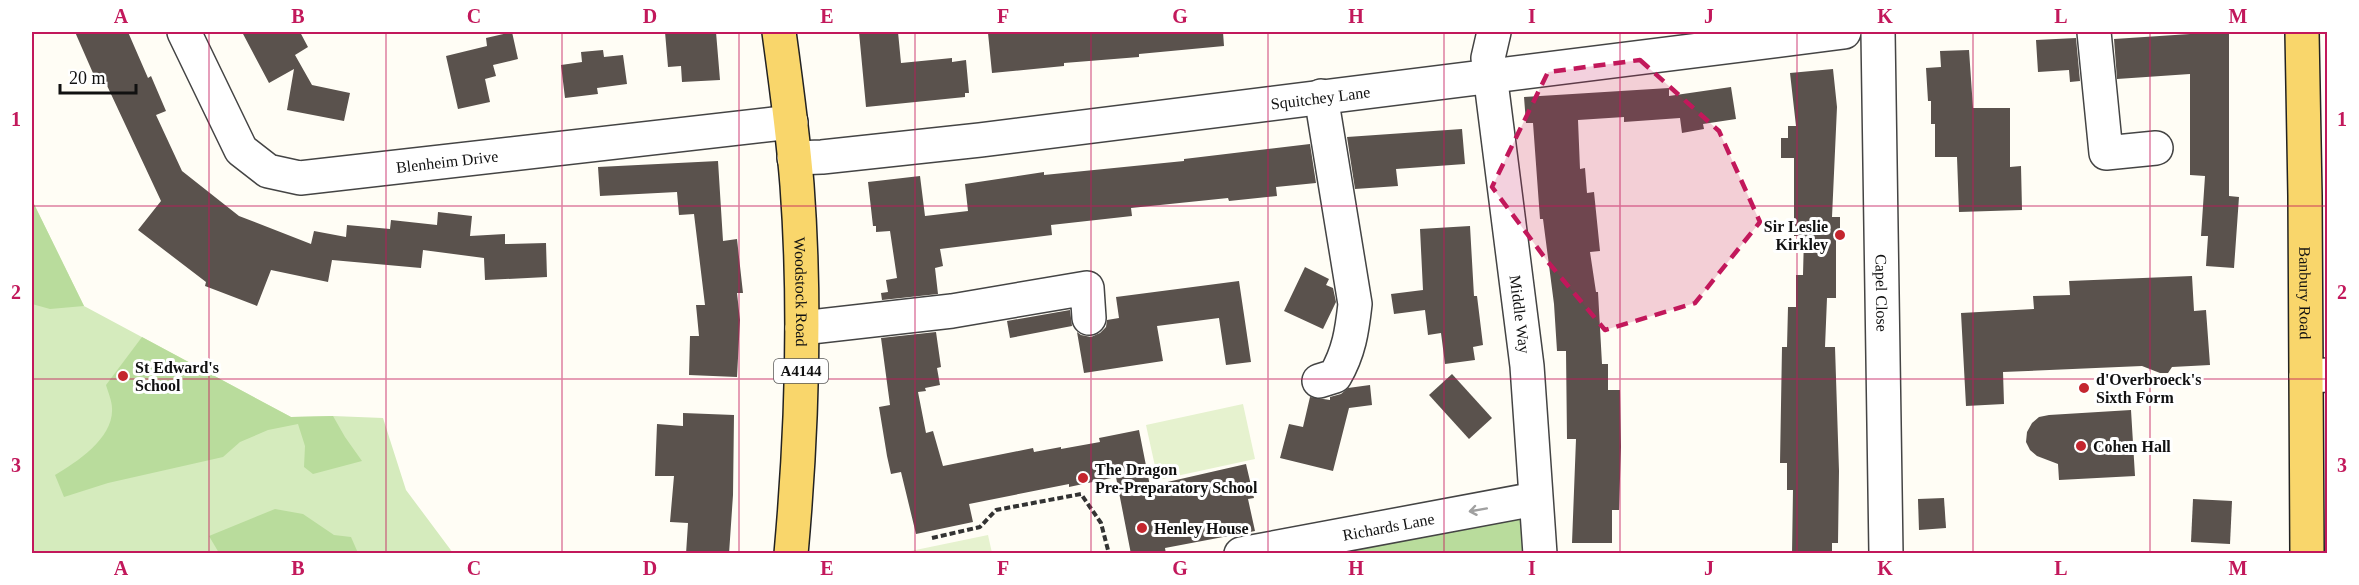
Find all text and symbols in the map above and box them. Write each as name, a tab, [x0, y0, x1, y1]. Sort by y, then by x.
text: A	[114, 5, 129, 27]
text: B	[291, 5, 305, 27]
text: C	[467, 5, 481, 27]
text: D	[643, 5, 657, 27]
text: E	[820, 5, 834, 27]
text: F	[997, 5, 1009, 27]
text: G	[1172, 5, 1188, 27]
text: H	[1348, 5, 1364, 27]
text: I	[1528, 5, 1536, 27]
text: J	[1704, 5, 1714, 27]
text: K	[1877, 5, 1893, 27]
text: L	[2054, 5, 2068, 27]
text: M	[2229, 5, 2248, 27]
scale bar	[60, 57, 136, 95]
text: 20 m	[69, 68, 106, 88]
street label: Squitchey Lane	[1270, 83, 1371, 112]
text: 1	[11, 108, 21, 130]
text: 1	[2337, 108, 2347, 130]
street label: Blenheim Drive	[395, 147, 499, 175]
place label: Sir Leslie Kirkley	[1764, 218, 1828, 254]
marker: Sir Leslie Kirkley	[1833, 228, 1847, 242]
street label: Woodstock Road	[792, 237, 810, 347]
street label: Banbury Road	[2296, 246, 2314, 339]
street label: Capel Close	[1872, 254, 1891, 332]
street label: Middle Way	[1507, 274, 1534, 355]
text: 2	[11, 281, 21, 303]
text: 2	[2337, 281, 2347, 303]
place label: St Edward's School	[135, 359, 219, 394]
road number: A4144	[774, 359, 828, 383]
marker: St Edward's School	[116, 369, 130, 383]
place label: d'Overbroeck's Sixth Form	[2096, 371, 2201, 406]
marker: d'Overbroeck's Sixth Form	[2077, 381, 2091, 395]
place label: Cohen Hall	[2093, 438, 2171, 455]
marker: Cohen Hall	[2074, 439, 2088, 453]
text: 3	[11, 454, 21, 476]
text: 3	[2337, 454, 2347, 476]
place label: The Dragon Pre-Preparatory School	[1095, 461, 1258, 497]
marker: The Dragon Pre-Preparatory School	[1076, 471, 1090, 485]
one-way arrow	[1469, 505, 1488, 516]
street label: Richards Lane	[1341, 510, 1436, 543]
place label: Henley House	[1154, 520, 1249, 538]
marker: Henley House	[1135, 521, 1149, 535]
text: A	[114, 557, 129, 579]
text: B	[291, 557, 305, 579]
text: C	[467, 557, 481, 579]
text: D	[643, 557, 657, 579]
text: E	[820, 557, 834, 579]
text: F	[997, 557, 1009, 579]
text: G	[1172, 557, 1188, 579]
text: H	[1348, 557, 1364, 579]
text: I	[1528, 557, 1536, 579]
text: J	[1704, 557, 1714, 579]
text: K	[1877, 557, 1893, 579]
text: L	[2054, 557, 2068, 579]
text: M	[2229, 557, 2248, 579]

